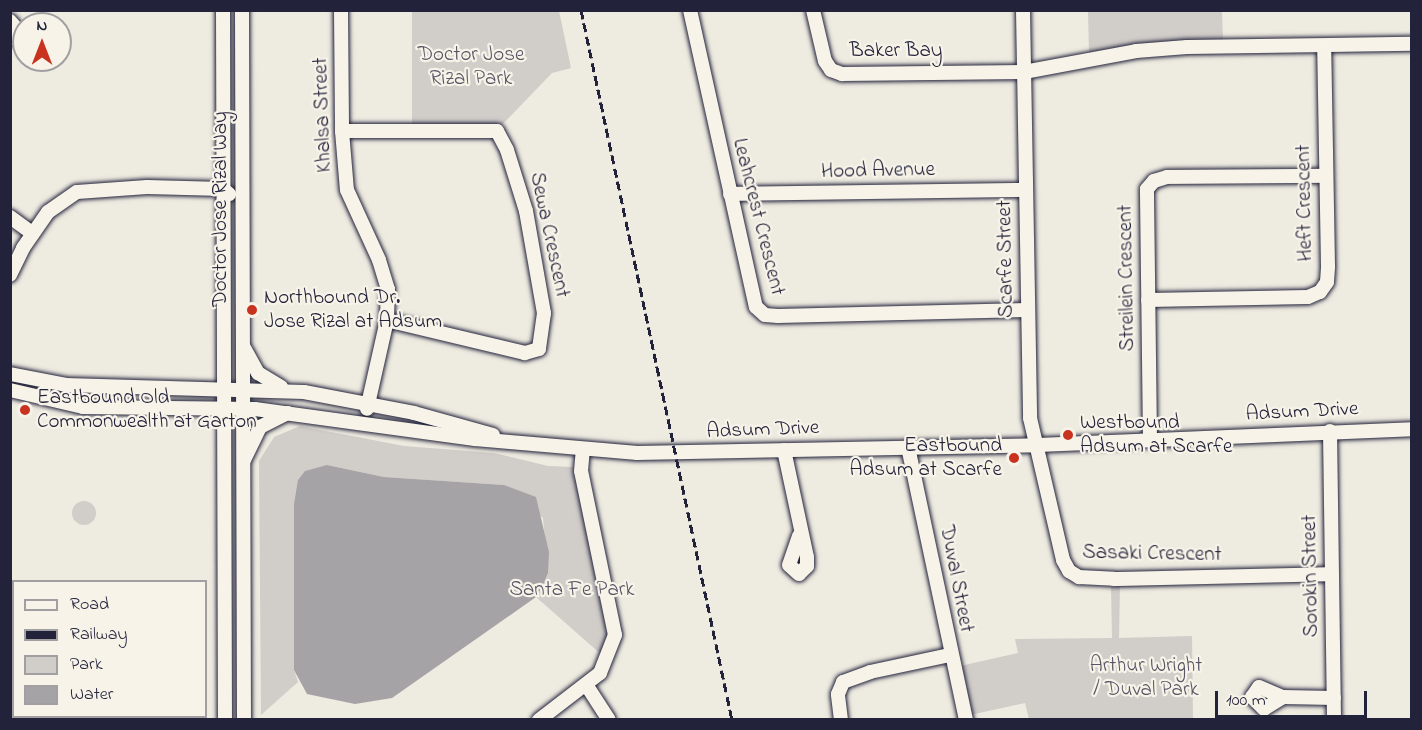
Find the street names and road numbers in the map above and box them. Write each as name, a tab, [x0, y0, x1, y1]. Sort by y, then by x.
street label: Baker Bay	[850, 38, 942, 64]
street label: Khalsa Street	[308, 57, 338, 173]
street label: Doctor Jose Rizal Way	[208, 111, 234, 307]
street label: Leahcrest Crescent	[726, 136, 790, 298]
street label: Heft Crescent	[1291, 144, 1319, 262]
street label: Hood Avenue	[821, 157, 935, 185]
street label: Sewa Crescent	[523, 170, 575, 300]
street label: Scarfe Street	[992, 200, 1020, 318]
street label: Streilein Crescent	[1113, 204, 1141, 352]
street label: Adsum Drive	[1245, 396, 1359, 428]
street label: Adsum Drive	[706, 415, 820, 445]
street label: Sorokin Street	[1297, 514, 1325, 638]
street label: Duval Street	[933, 523, 979, 635]
street label: Sasaki Crescent	[1082, 540, 1222, 568]

